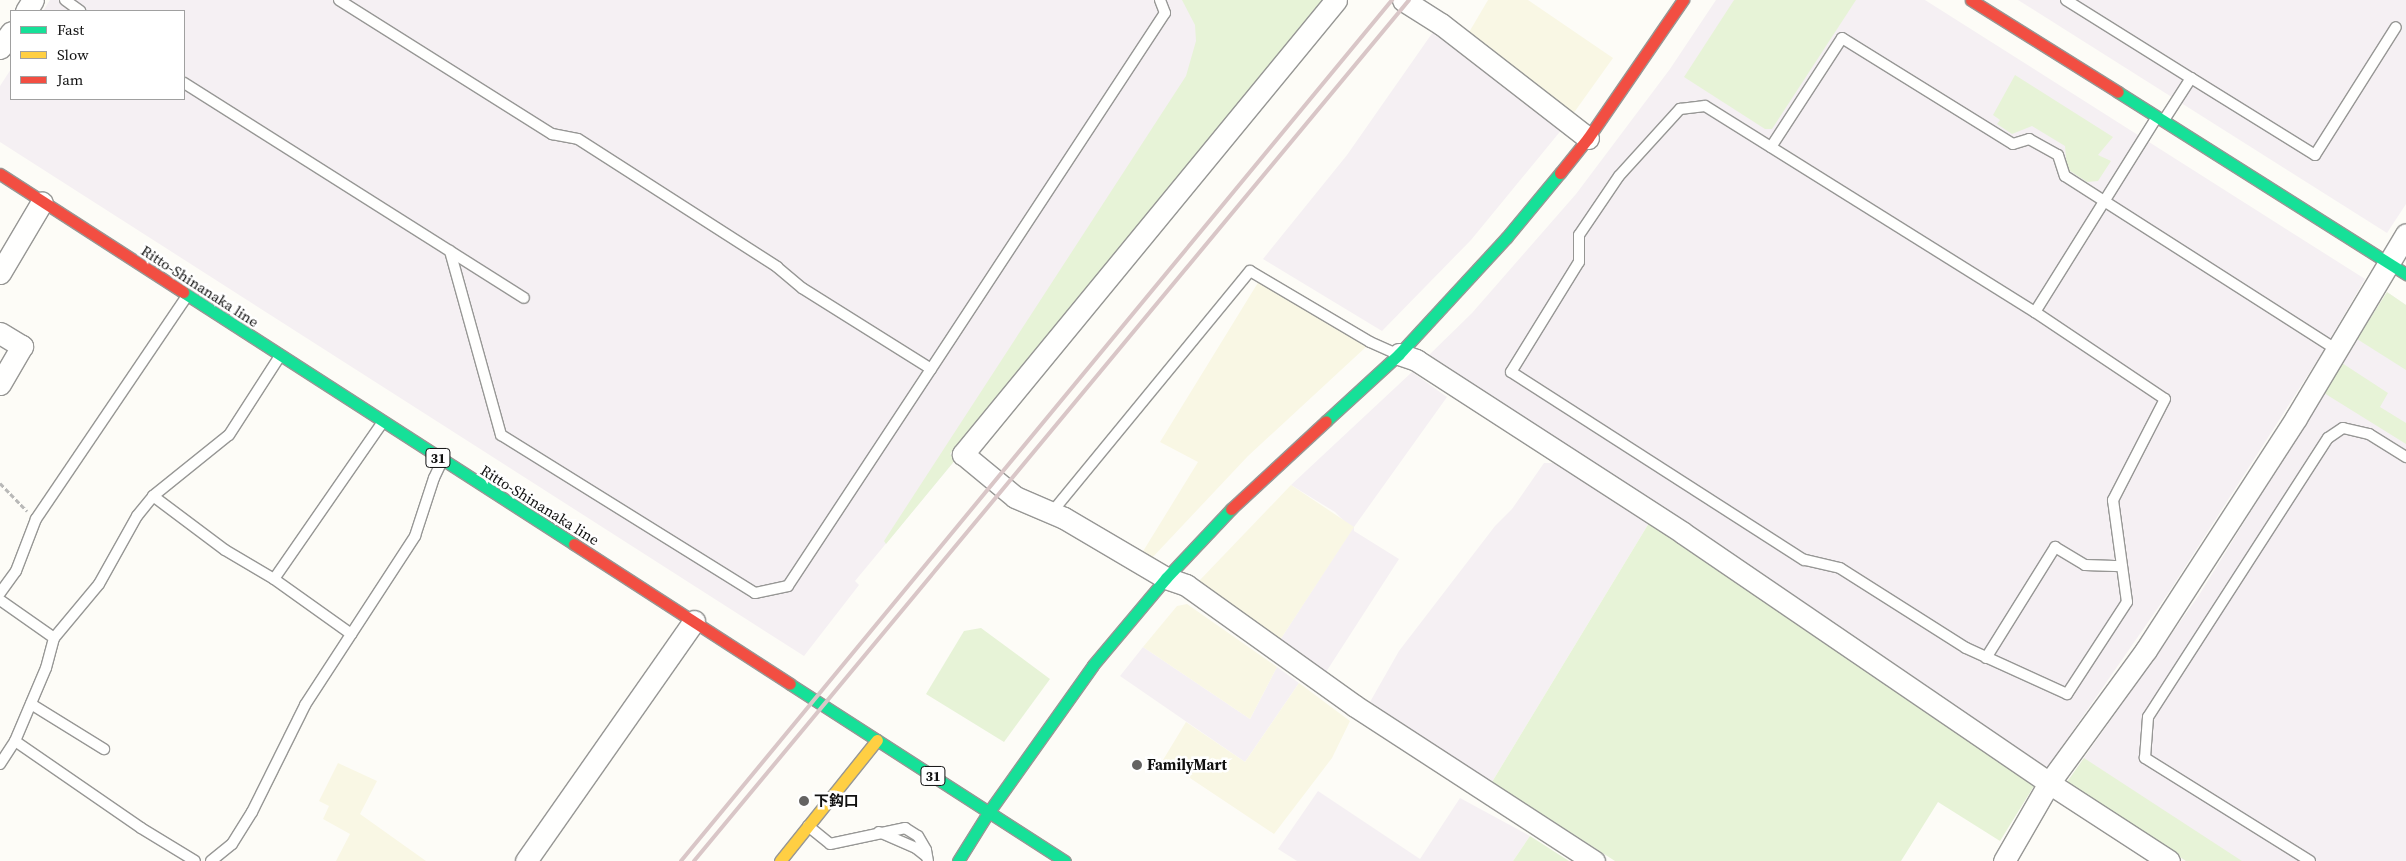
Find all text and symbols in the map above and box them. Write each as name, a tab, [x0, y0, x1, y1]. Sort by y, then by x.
legend	[10, 10, 185, 100]
text: Fast	[57, 19, 84, 40]
text: Slow	[57, 44, 89, 65]
text: Jam	[57, 69, 83, 90]
street label: Ritto-Shinanaka line	[138, 241, 262, 331]
road number: 31	[424, 446, 452, 469]
street label: Ritto-Shinanaka line	[477, 461, 603, 549]
place label: FamilyMart	[1147, 756, 1227, 774]
marker: FamilyMart	[1131, 759, 1143, 771]
road number: 31	[919, 764, 947, 788]
place label: 下鈎口	[814, 792, 859, 810]
marker: 下鈎口	[798, 795, 810, 807]

